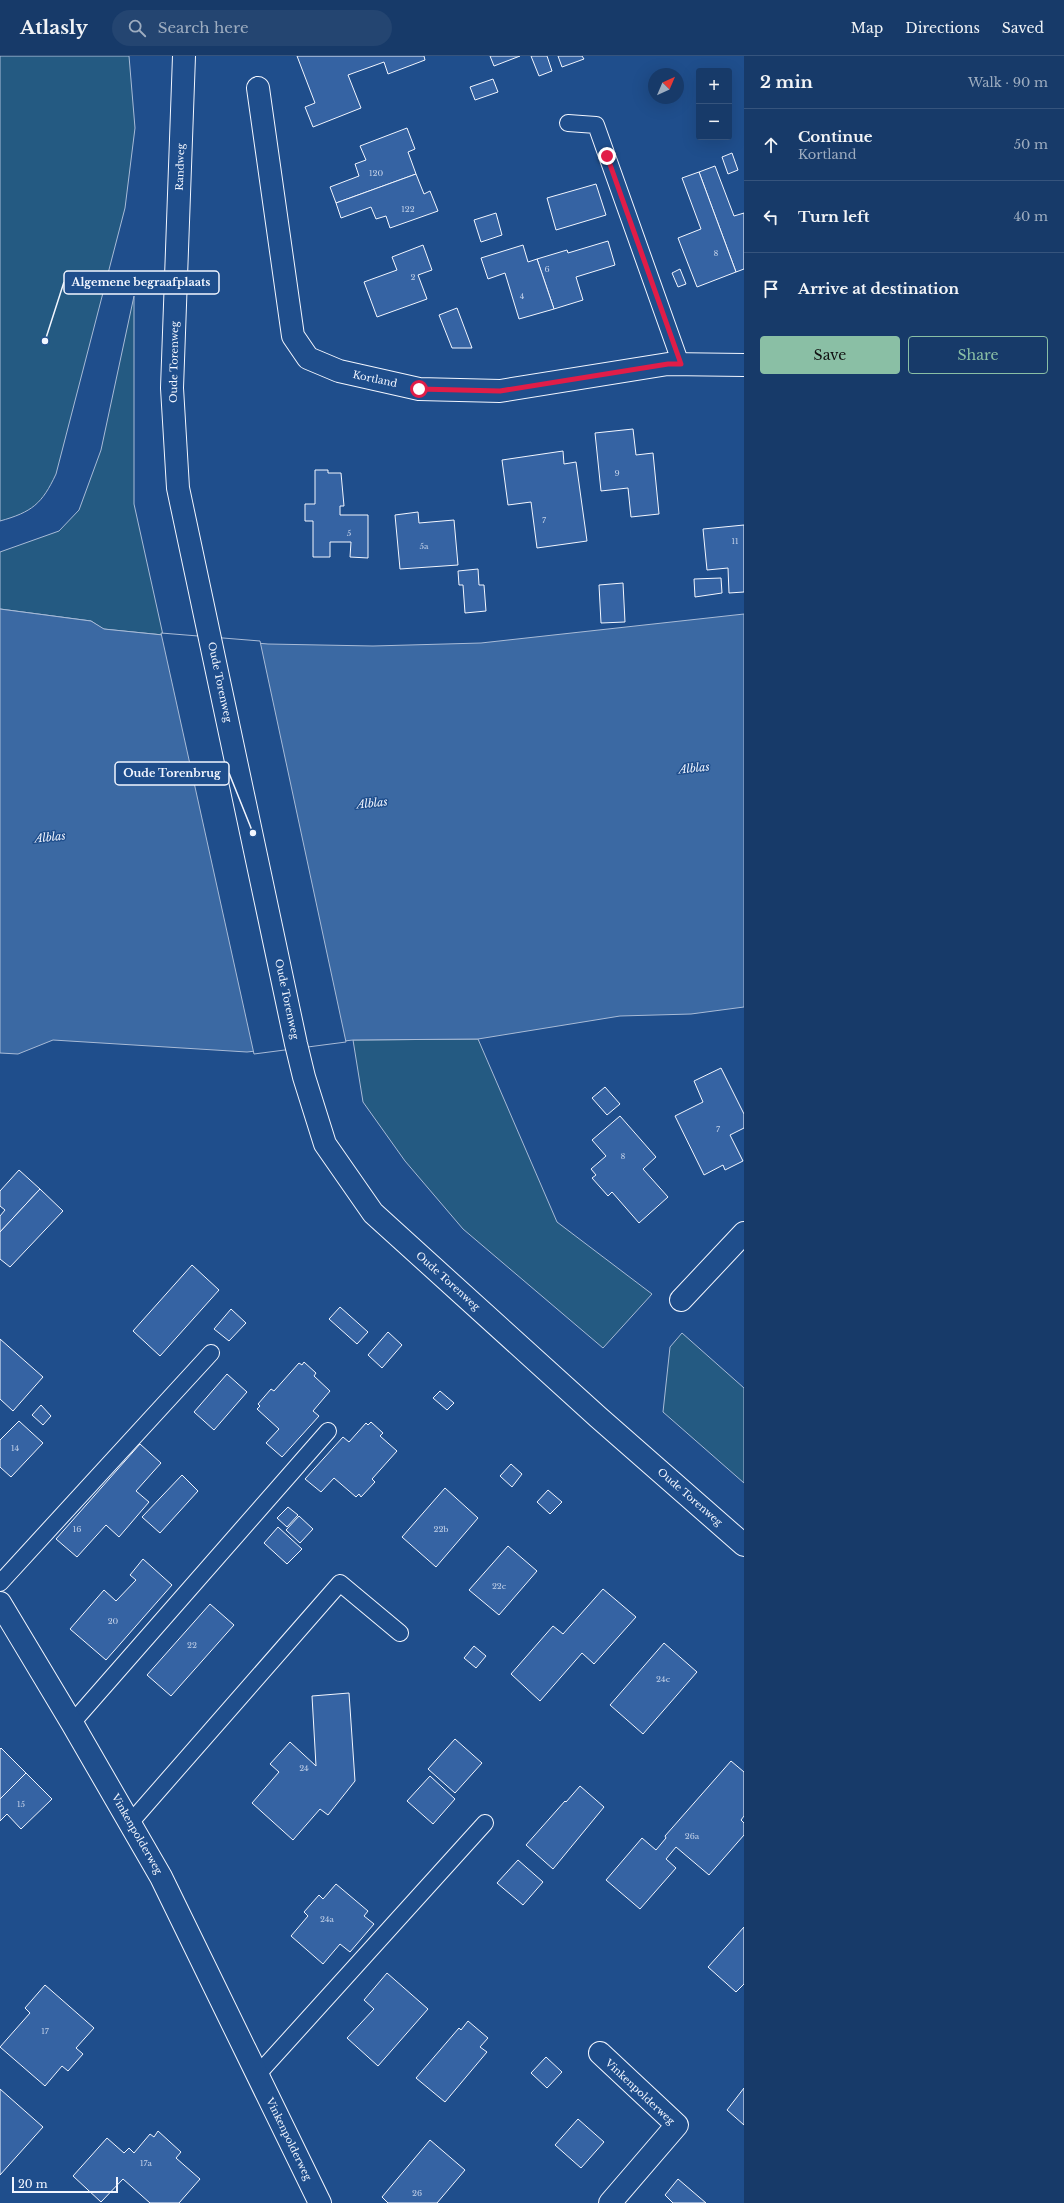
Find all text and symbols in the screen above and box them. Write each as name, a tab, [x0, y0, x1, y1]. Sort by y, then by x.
search box	[112, 10, 392, 46]
text: Atlasly	[20, 16, 88, 39]
icon: search	[126, 17, 148, 39]
text: Search here	[158, 18, 249, 37]
text: Map	[851, 19, 883, 37]
text: Directions	[905, 19, 980, 37]
text: Saved	[1002, 19, 1044, 37]
north arrow	[648, 68, 684, 104]
map controls	[696, 68, 732, 140]
button: +	[696, 68, 732, 104]
text: 2 min	[760, 72, 813, 93]
text: Walk · 90 m	[968, 74, 1048, 91]
button: −	[696, 104, 732, 140]
text: Continue	[798, 127, 873, 146]
icon: ahead	[760, 134, 782, 156]
text: 50 m	[1014, 136, 1048, 153]
street label: Randweg	[173, 142, 187, 191]
text: Kortland	[798, 146, 857, 163]
route end	[598, 147, 616, 165]
house number: 120	[369, 168, 383, 178]
house number: 122	[401, 204, 415, 214]
icon: left	[760, 206, 782, 228]
text: Turn left	[798, 207, 869, 226]
text: 40 m	[1013, 208, 1048, 225]
house number: 8	[714, 248, 719, 258]
house number: 6	[544, 264, 550, 274]
callout: Algemene begraafplaats	[64, 271, 219, 294]
house number: 2	[411, 272, 416, 282]
text: Algemene begraafplaats	[71, 275, 210, 289]
icon: arrive	[760, 278, 782, 300]
text: Arrive at destination	[798, 279, 959, 298]
house number: 4	[520, 291, 525, 301]
street label: Oude Torenweg	[167, 320, 181, 403]
button: Save	[760, 336, 900, 374]
button: Share	[908, 336, 1048, 374]
street label: Kortland	[352, 368, 399, 390]
route start	[410, 380, 428, 398]
house number: 9	[614, 468, 620, 478]
house number: 7	[542, 515, 547, 525]
house number: 5	[347, 528, 352, 538]
house number: 11	[731, 536, 739, 546]
house number: 5a	[420, 541, 429, 551]
street label: Oude Torenweg	[205, 641, 235, 724]
water label: Alblas	[676, 759, 710, 777]
callout: Oude Torenbrug	[115, 762, 229, 785]
text: Oude Torenbrug	[123, 766, 221, 780]
water label: Alblas	[354, 794, 388, 812]
water label: Alblas	[32, 828, 66, 846]
street label: Oude Torenweg	[272, 958, 302, 1041]
house number: 7	[716, 1124, 721, 1134]
house number: 8	[621, 1151, 626, 1161]
street label: Oude Torenweg	[413, 1249, 483, 1314]
house number: 14	[11, 1443, 19, 1453]
street label: Oude Torenweg	[655, 1465, 726, 1529]
house number: 16	[73, 1524, 81, 1534]
house number: 22b	[433, 1524, 449, 1534]
house number: 22c	[492, 1581, 507, 1591]
house number: 20	[108, 1616, 119, 1626]
house number: 22	[187, 1640, 197, 1650]
house number: 24c	[656, 1674, 671, 1684]
house number: 24	[299, 1763, 309, 1773]
street label: Vinkenpolderweg	[108, 1791, 166, 1877]
house number: 15	[17, 1799, 26, 1809]
house number: 26a	[685, 1831, 700, 1841]
house number: 24a	[320, 1914, 335, 1924]
house number: 17	[41, 2026, 50, 2036]
street label: Vinkenpolderweg	[602, 2056, 678, 2128]
street label: Vinkenpolderweg	[263, 2095, 315, 2183]
house number: 17a	[140, 2158, 153, 2168]
scale bar	[12, 2175, 118, 2194]
text: 20 m	[18, 2177, 48, 2191]
house number: 26	[412, 2188, 422, 2198]

